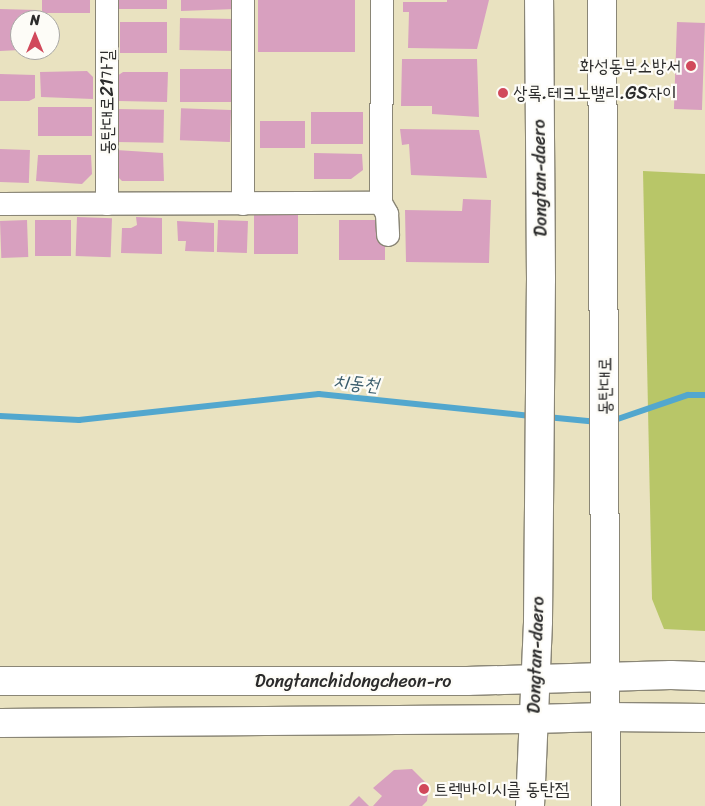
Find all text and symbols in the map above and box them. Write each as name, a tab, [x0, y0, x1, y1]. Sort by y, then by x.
text: N	[30, 8, 40, 33]
north arrow	[10, 10, 60, 60]
street label: 동탄대로21가길	[96, 49, 118, 155]
place label: 화성동부소방서	[580, 55, 681, 77]
marker: 화성동부소방서	[685, 60, 697, 72]
place label: 상록.테크노밸리.GS자이	[513, 82, 677, 104]
marker: 상록.테크노밸리.GS자이	[497, 87, 509, 99]
street label: Dongtan-daero	[528, 119, 552, 237]
street label: 동탄대로	[594, 357, 616, 415]
water label: 치동천	[332, 369, 380, 397]
street label: Dongtan-daero	[523, 596, 549, 714]
street label: Dongtanchidongcheon-ro	[255, 670, 451, 692]
place label: 트렉바이시클 동탄점	[434, 778, 569, 800]
marker: 트렉바이시클 동탄점	[418, 783, 430, 795]

